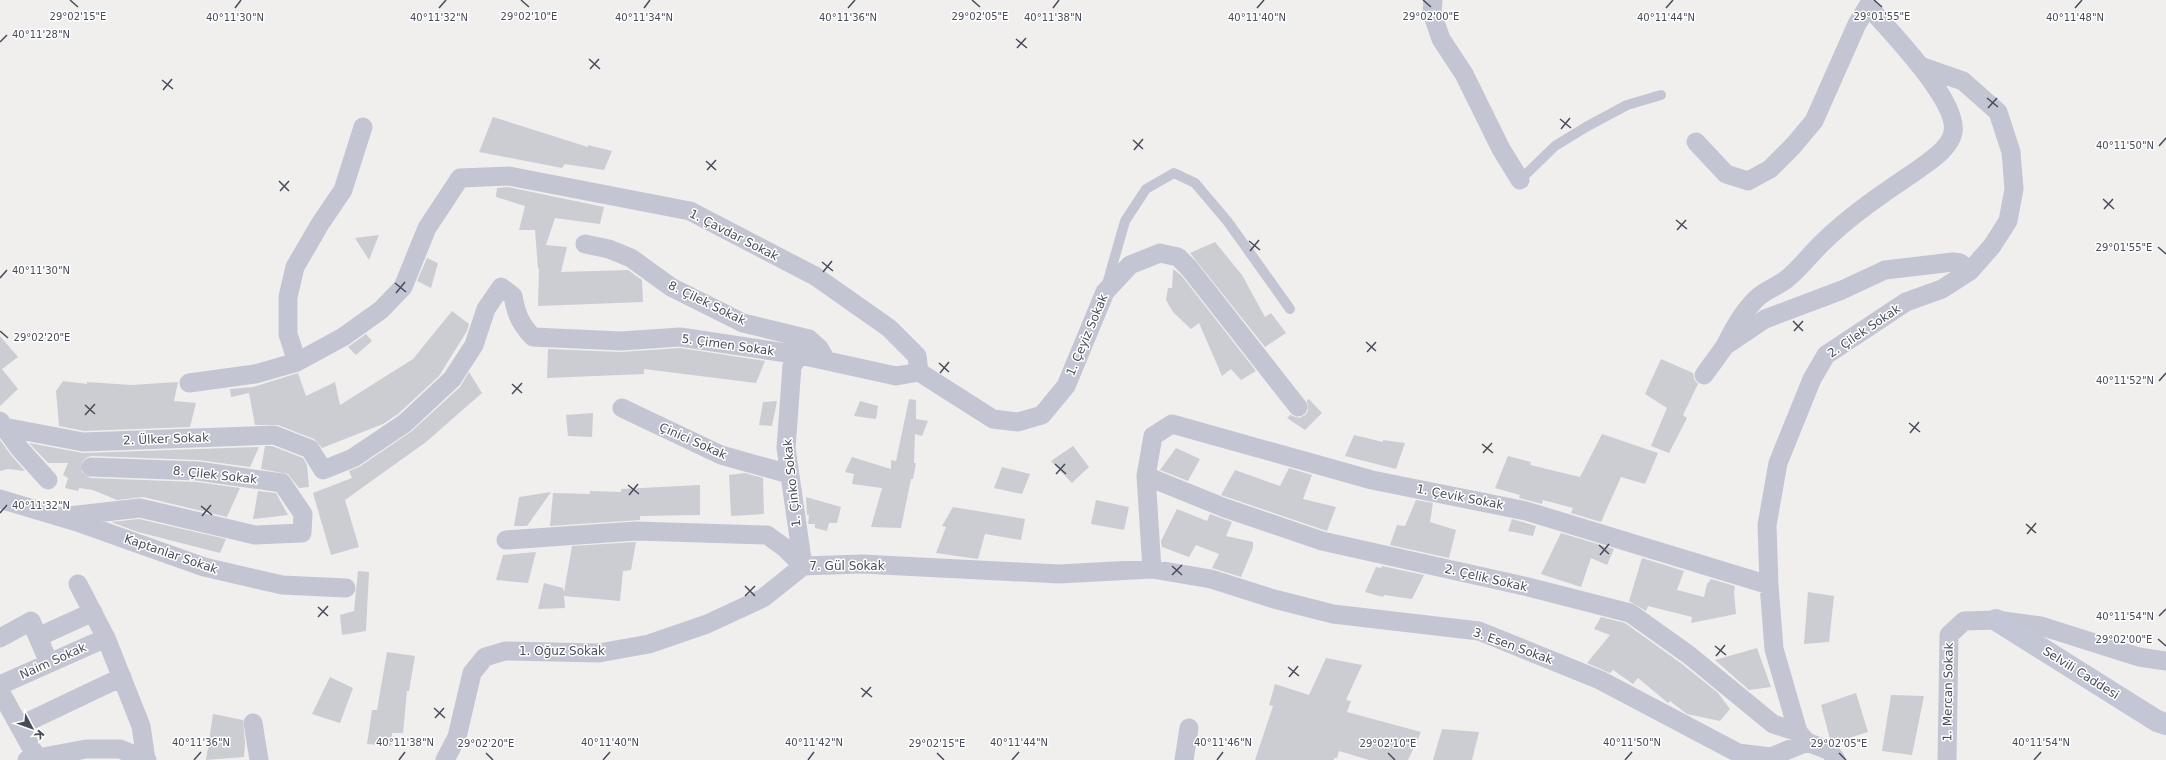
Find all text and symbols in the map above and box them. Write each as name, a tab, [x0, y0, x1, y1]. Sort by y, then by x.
text: 29°02'15"E	[50, 11, 106, 22]
text: 29°02'10"E	[501, 11, 557, 22]
text: 29°02'05"E	[952, 11, 1008, 22]
text: 29°02'00"E	[1403, 11, 1459, 22]
text: 29°01'55"E	[1854, 11, 1910, 22]
text: 40°11'30"N	[206, 12, 264, 23]
text: 40°11'32"N	[410, 12, 468, 23]
text: 40°11'34"N	[615, 12, 673, 23]
text: 40°11'36"N	[819, 12, 877, 23]
text: 40°11'38"N	[1024, 12, 1082, 23]
text: 40°11'40"N	[1228, 12, 1286, 23]
text: 40°11'44"N	[1637, 12, 1695, 23]
text: 40°11'48"N	[2046, 12, 2104, 23]
text: 40°11'28"N	[12, 29, 70, 40]
text: 40°11'50"N	[2096, 140, 2154, 151]
street label: 1. Çavdar Sokak	[687, 207, 781, 263]
text: 29°01'55"E	[2096, 242, 2152, 253]
text: 40°11'30"N	[12, 265, 70, 276]
street label: 8. Çilek Sokak	[666, 278, 748, 328]
street label: 1. Çeyiz Sokak	[1063, 292, 1111, 378]
street label: 2. Çilek Sokak	[1825, 302, 1903, 360]
text: 29°02'20"E	[14, 332, 70, 343]
street label: 5. Çimen Sokak	[681, 332, 775, 358]
text: 40°11'52"N	[2096, 375, 2154, 386]
street label: Çinici Sokak	[657, 420, 729, 462]
street label: 2. Ülker Sokak	[123, 429, 209, 447]
street label: 1. Çinko Sokak	[780, 438, 804, 528]
street label: 8. Çilek Sokak	[172, 464, 258, 486]
street label: 1. Çevik Sokak	[1415, 482, 1505, 512]
text: 40°11'32"N	[12, 500, 70, 511]
street label: Kaptanlar Sokak	[123, 531, 220, 577]
street label: 7. Gül Sokak	[809, 559, 885, 573]
street label: 2. Çelik Sokak	[1443, 562, 1529, 594]
text: 40°11'54"N	[2096, 611, 2154, 622]
street label: 3. Esen Sokak	[1471, 625, 1555, 667]
text: 29°02'00"E	[2096, 634, 2152, 645]
street label: Naim Sokak	[18, 640, 88, 682]
street label: 1. Mercan Sokak	[1940, 642, 1956, 742]
street label: 1. Oğuz Sokak	[519, 644, 605, 658]
street label: Selvili Caddesi	[2040, 644, 2122, 702]
north arrow	[12, 708, 52, 748]
text: K	[31, 727, 47, 742]
text: 40°11'36"N	[172, 737, 230, 748]
text: 40°11'38"N	[376, 737, 434, 748]
text: 40°11'40"N	[581, 737, 639, 748]
text: 40°11'42"N	[785, 737, 843, 748]
text: 40°11'44"N	[990, 737, 1048, 748]
text: 40°11'46"N	[1194, 737, 1252, 748]
text: 40°11'50"N	[1603, 737, 1661, 748]
text: 40°11'54"N	[2012, 737, 2070, 748]
text: 29°02'20"E	[458, 738, 514, 749]
text: 29°02'15"E	[909, 738, 965, 749]
text: 29°02'10"E	[1360, 738, 1416, 749]
text: 29°02'05"E	[1811, 738, 1867, 749]

